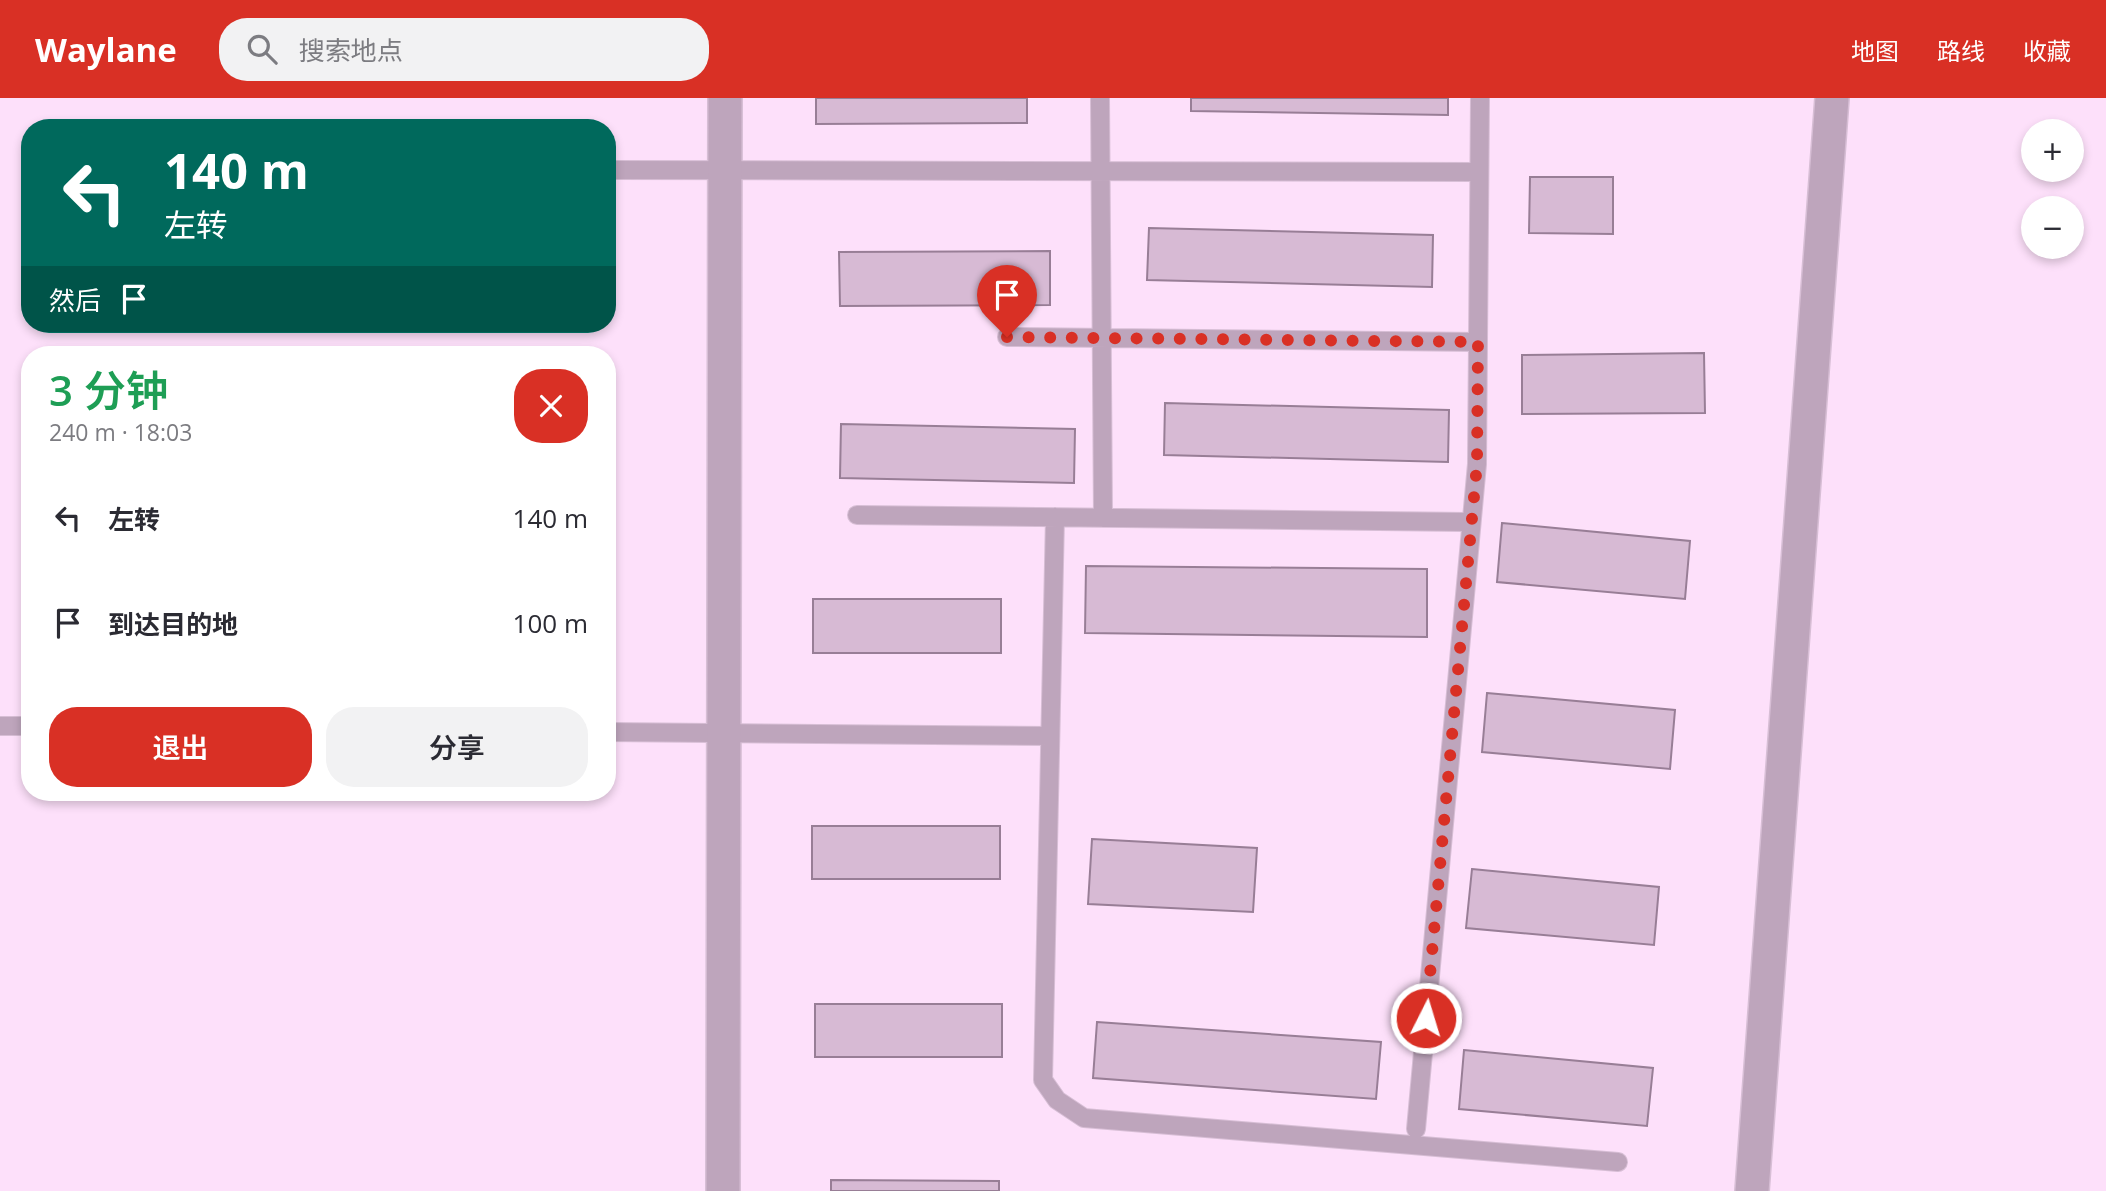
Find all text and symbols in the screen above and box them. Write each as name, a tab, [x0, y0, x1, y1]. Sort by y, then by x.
search box	[219, 18, 709, 81]
text: Waylane	[35, 27, 177, 72]
icon: search	[243, 30, 281, 68]
text: 搜索地点	[299, 32, 403, 68]
text: 地图	[1851, 34, 1899, 67]
text: 路线	[1937, 34, 1985, 67]
text: 收藏	[2023, 34, 2071, 67]
map controls	[2021, 119, 2084, 259]
button: +	[2021, 119, 2084, 182]
text: 140 m	[164, 137, 309, 203]
icon: left	[49, 147, 140, 238]
button: −	[2021, 196, 2084, 259]
text: 左转	[164, 203, 228, 246]
pin	[977, 265, 1037, 337]
icon: arrive	[988, 276, 1026, 314]
icon: arrive	[115, 280, 153, 318]
text: 然后	[49, 282, 101, 318]
text: 3 分钟	[49, 361, 168, 418]
button: close	[514, 369, 588, 443]
text: 240 m · 18:03	[49, 416, 192, 448]
icon: left	[49, 499, 87, 537]
text: 140 m	[513, 500, 588, 536]
text: 左转	[108, 501, 160, 537]
icon: arrive	[49, 604, 87, 642]
text: 100 m	[513, 605, 588, 641]
text: 到达目的地	[108, 606, 238, 642]
button: 退出	[49, 707, 312, 787]
button: 分享	[326, 707, 588, 787]
position arrow	[1389, 981, 1463, 1055]

